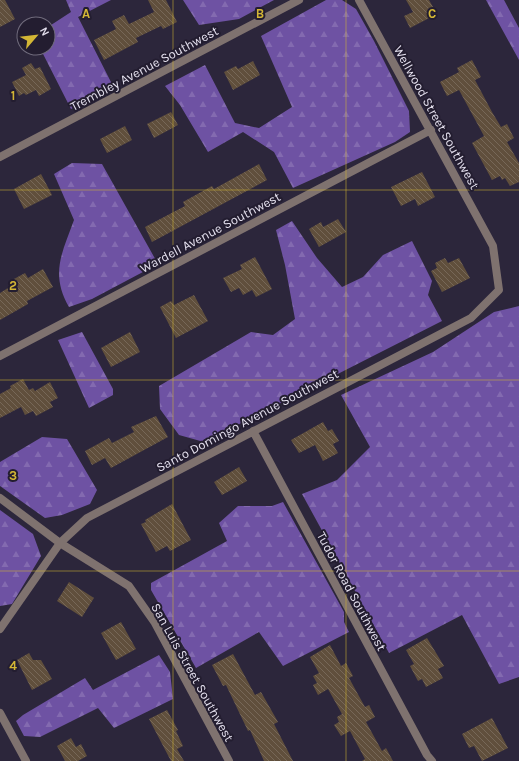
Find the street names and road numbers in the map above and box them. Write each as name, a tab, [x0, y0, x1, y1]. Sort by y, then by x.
street label: Trembley Avenue Southwest	[68, 23, 221, 114]
street label: Wellwood Street Southwest	[391, 43, 482, 192]
street label: Wardell Avenue Southwest	[137, 189, 283, 276]
street label: Santo Domingo Avenue Southwest	[154, 366, 341, 475]
street label: Tudor Road Southwest	[314, 529, 389, 653]
street label: San Luis Street Southwest	[148, 600, 237, 744]

